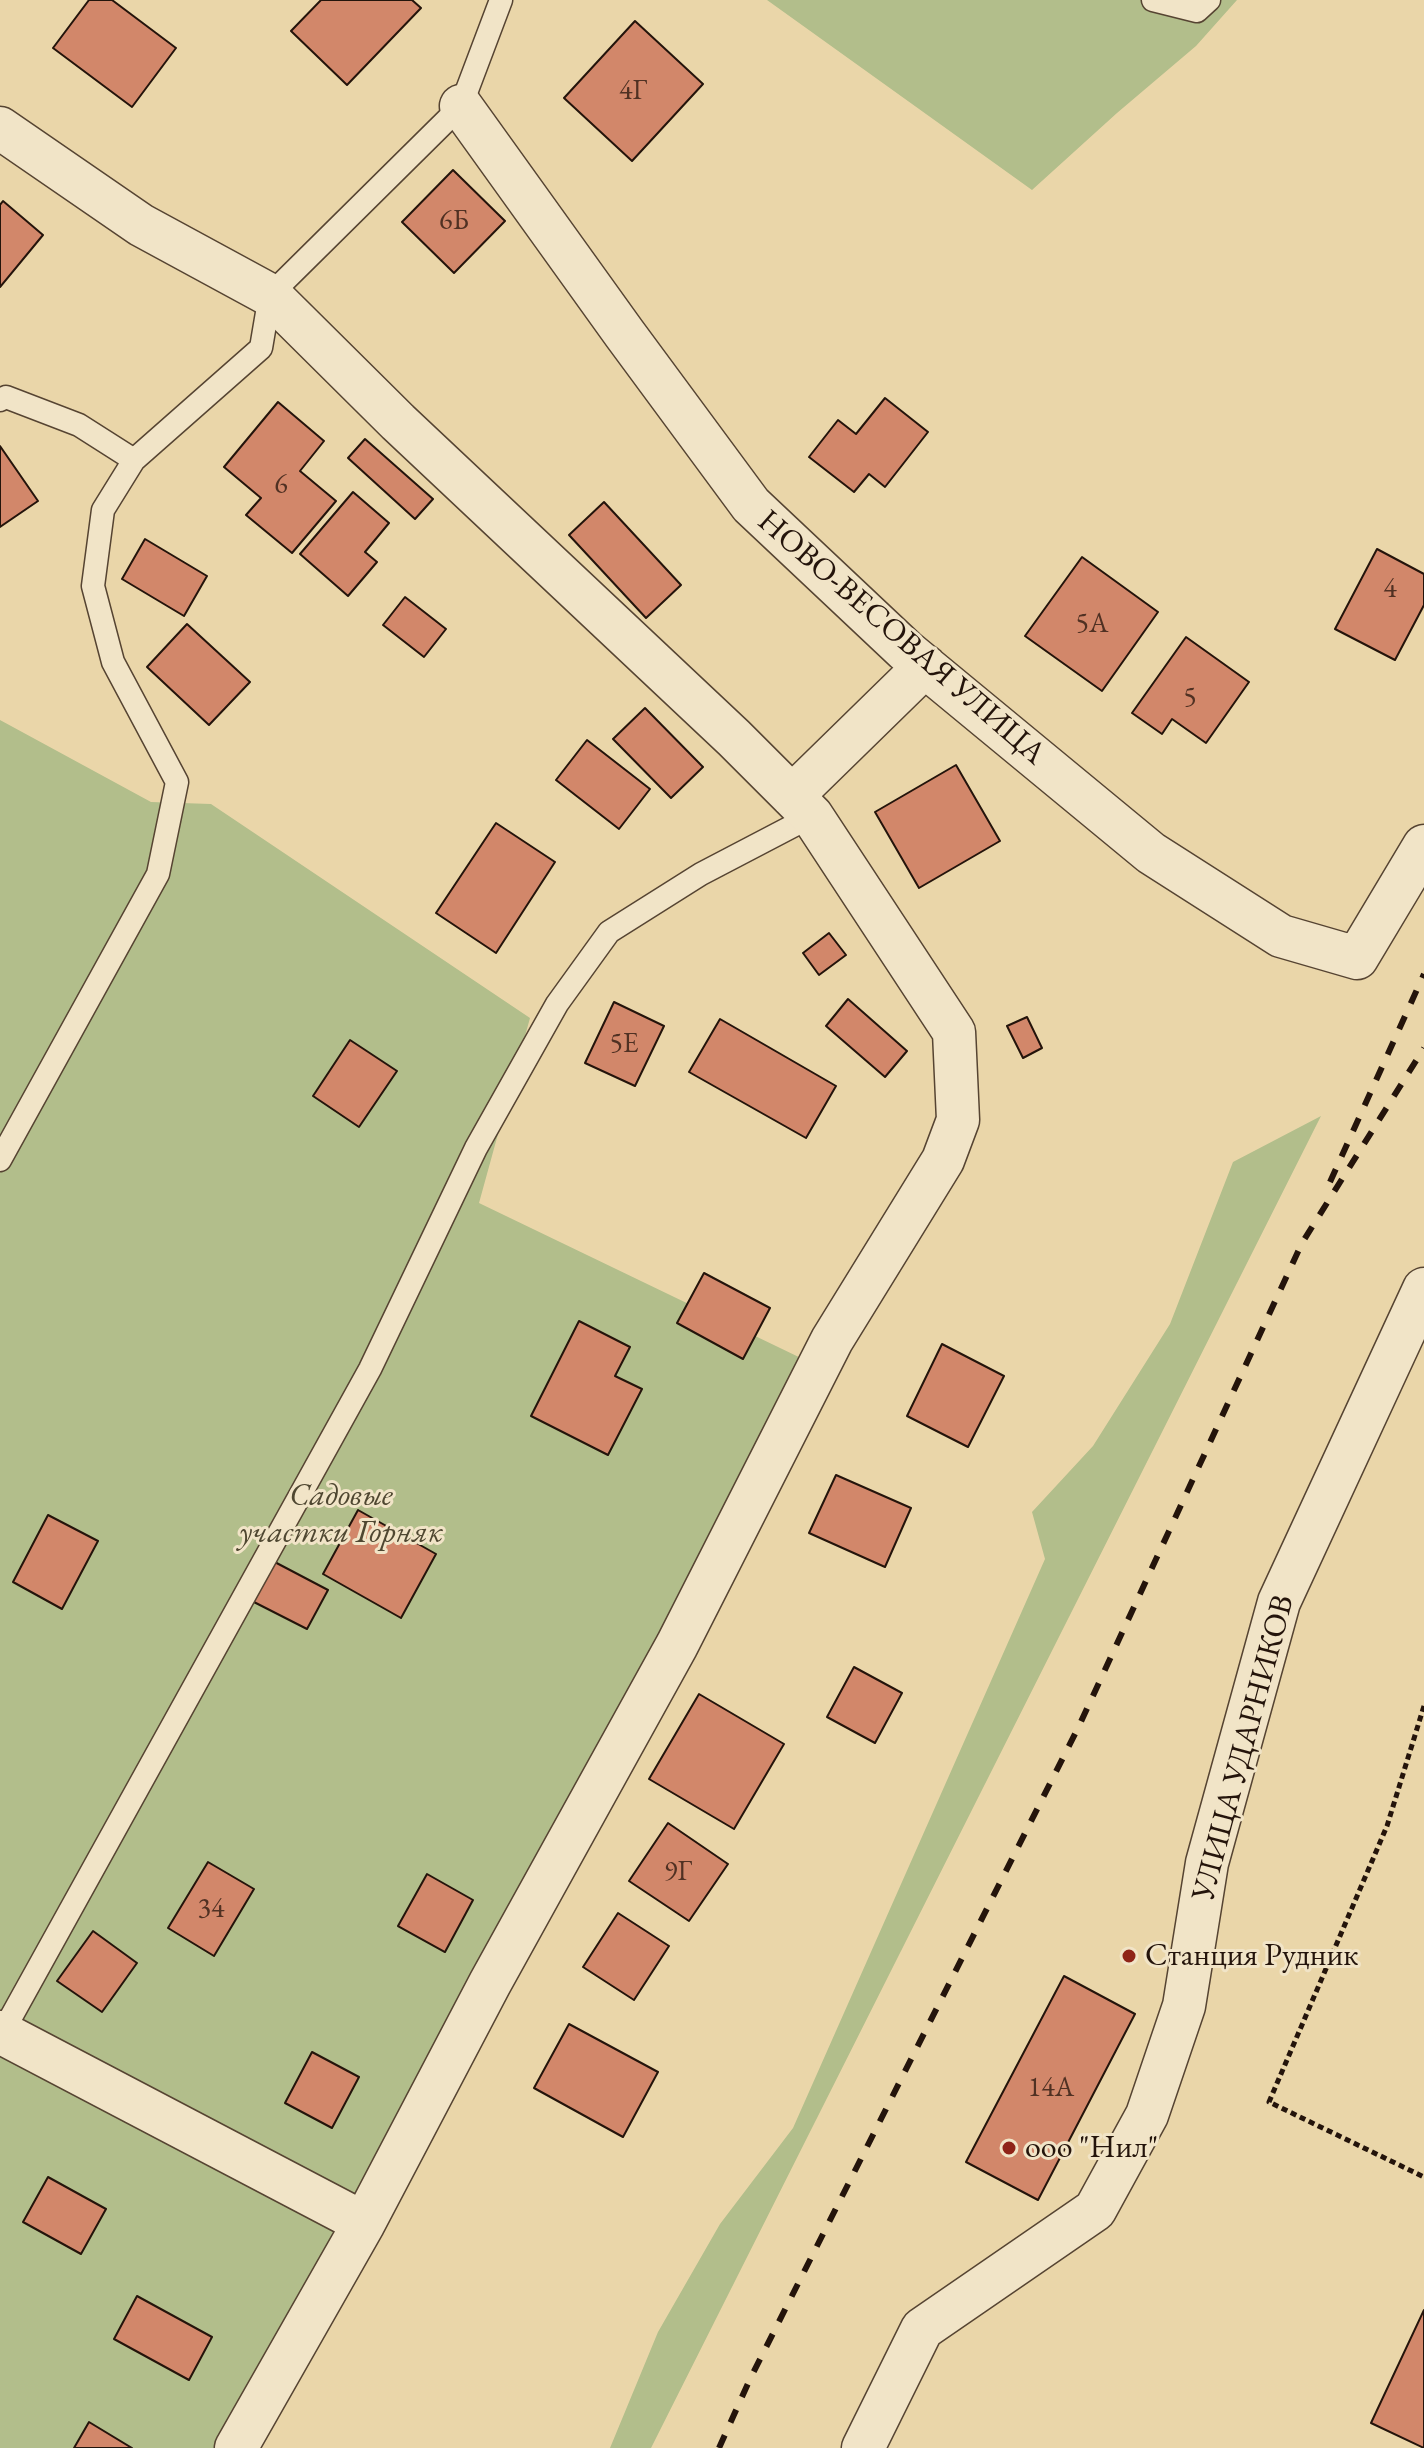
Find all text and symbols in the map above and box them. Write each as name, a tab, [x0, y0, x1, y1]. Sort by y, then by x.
house number: 4Г	[619, 74, 647, 108]
house number: 6Б	[439, 204, 469, 238]
house number: 6	[274, 468, 288, 502]
street label: НОВО-ВЕСОВАЯ УЛИЦА	[749, 503, 1053, 773]
house number: 4	[1383, 572, 1397, 606]
house number: 5А	[1076, 607, 1108, 641]
house number: 5	[1183, 681, 1197, 715]
house number: 5Е	[609, 1027, 639, 1061]
park label: Садовые участки Горняк	[239, 1477, 443, 1552]
street label: УЛИЦА УДАРНИКОВ	[1185, 1591, 1303, 1905]
house number: 9Г	[664, 1855, 692, 1889]
house number: 34	[198, 1892, 224, 1926]
place label: Станция Рудник	[1145, 1937, 1359, 1975]
marker: Станция Рудник	[1120, 1947, 1138, 1965]
house number: 14А	[1028, 2071, 1074, 2105]
place label: ооо "Нил"	[1025, 2129, 1158, 2167]
marker: ооо "Нил"	[1000, 2139, 1018, 2157]

